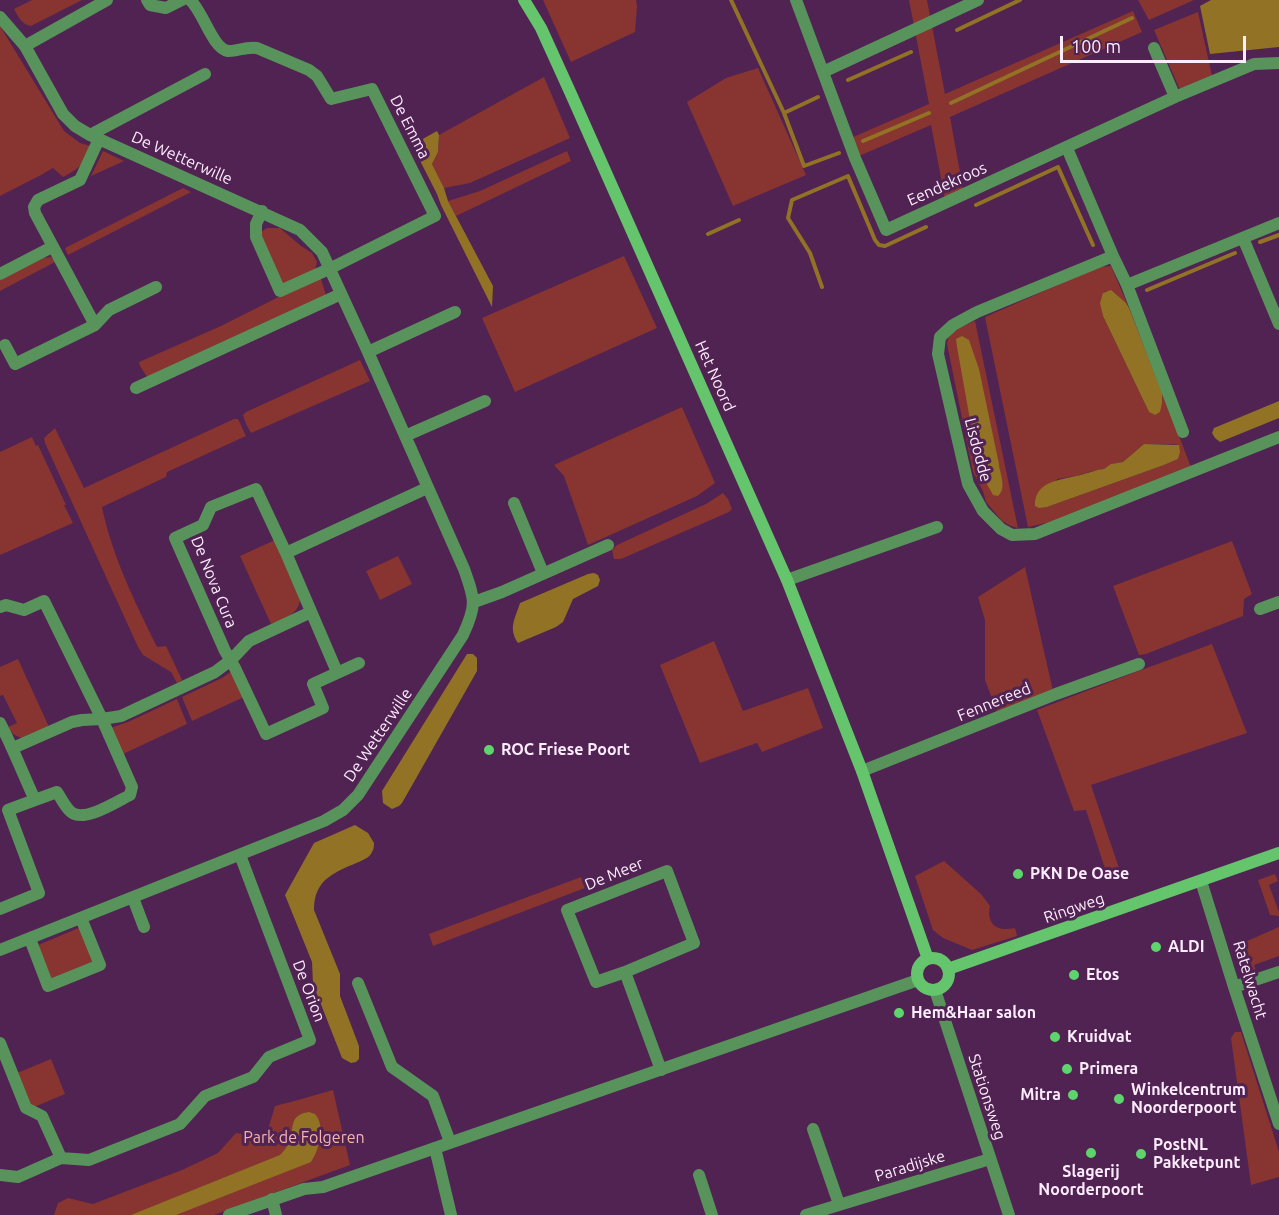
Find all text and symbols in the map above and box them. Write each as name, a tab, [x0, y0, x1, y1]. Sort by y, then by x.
scale bar	[1063, 24, 1249, 62]
text: 100 m	[1071, 36, 1121, 56]
street label: De Emma	[386, 92, 434, 162]
street label: De Wetterwille	[129, 127, 235, 189]
street label: Eendekroos	[904, 158, 990, 210]
street label: Het Noord	[691, 338, 739, 414]
street label: Lisdodde	[960, 416, 996, 484]
street label: De Nova Cura	[187, 533, 241, 631]
street label: Fennereed	[955, 679, 1033, 725]
street label: De Wetterwille	[340, 685, 416, 785]
place label: ROC Friese Poort	[501, 740, 630, 760]
marker: ROC Friese Poort	[482, 743, 496, 757]
street label: De Meer	[582, 854, 646, 894]
place label: PKN De Oase	[1030, 864, 1129, 884]
marker: PKN De Oase	[1011, 867, 1025, 881]
street label: Ringweg	[1041, 889, 1107, 927]
place label: ALDI	[1168, 937, 1205, 957]
street label: Ratelwacht	[1229, 939, 1271, 1021]
marker: ALDI	[1149, 940, 1163, 954]
street label: De Orion	[288, 957, 330, 1025]
place label: Etos	[1086, 965, 1119, 985]
marker: Etos	[1067, 968, 1081, 982]
place label: Hem&Haar salon	[911, 1003, 1036, 1023]
marker: Hem&Haar salon	[892, 1006, 906, 1020]
place label: Kruidvat	[1067, 1027, 1132, 1047]
marker: Kruidvat	[1048, 1030, 1062, 1044]
street label: Stationsweg	[964, 1052, 1010, 1142]
place label: Primera	[1079, 1059, 1138, 1079]
marker: Primera	[1060, 1062, 1074, 1076]
place label: Winkelcentrum Noorderpoort	[1131, 1080, 1246, 1118]
place label: Mitra	[1020, 1085, 1061, 1105]
marker: Mitra	[1066, 1088, 1080, 1102]
marker: Winkelcentrum Noorderpoort	[1112, 1092, 1126, 1106]
park label: Park de Folgeren	[243, 1128, 365, 1148]
place label: PostNL Pakketpunt	[1153, 1135, 1240, 1173]
street label: Paradijske	[872, 1146, 948, 1186]
marker: Slagerij Noorderpoort	[1084, 1146, 1098, 1160]
marker: PostNL Pakketpunt	[1134, 1147, 1148, 1161]
place label: Slagerij Noorderpoort	[1038, 1162, 1144, 1200]

